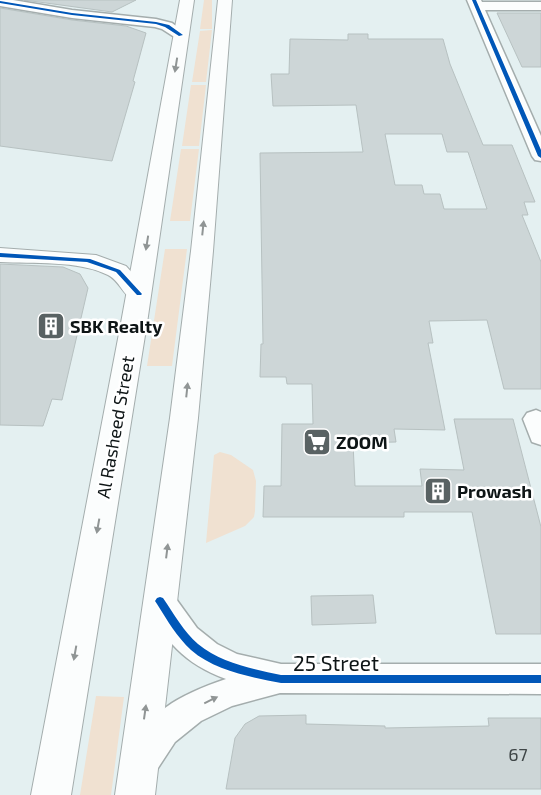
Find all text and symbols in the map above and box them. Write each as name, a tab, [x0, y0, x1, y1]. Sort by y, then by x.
one-way arrow	[172, 58, 180, 74]
one-way arrow	[200, 220, 208, 236]
one-way arrow	[143, 235, 151, 251]
building icon: SBK Realty	[36, 311, 66, 341]
place label: SBK Realty	[70, 315, 163, 337]
street label: Al Rasheed Street	[92, 354, 138, 500]
one-way arrow	[183, 381, 191, 397]
supermarket icon: ZOOM	[302, 427, 332, 457]
place label: ZOOM	[336, 431, 388, 453]
building icon: Prowash	[423, 476, 453, 506]
place label: Prowash	[457, 480, 532, 502]
one-way arrow	[93, 519, 101, 535]
one-way arrow	[163, 542, 171, 558]
one-way arrow	[71, 645, 79, 661]
street label: 25 Street	[293, 650, 379, 675]
one-way arrow	[204, 696, 218, 704]
one-way arrow	[142, 704, 150, 720]
house number: 67	[508, 743, 528, 765]

